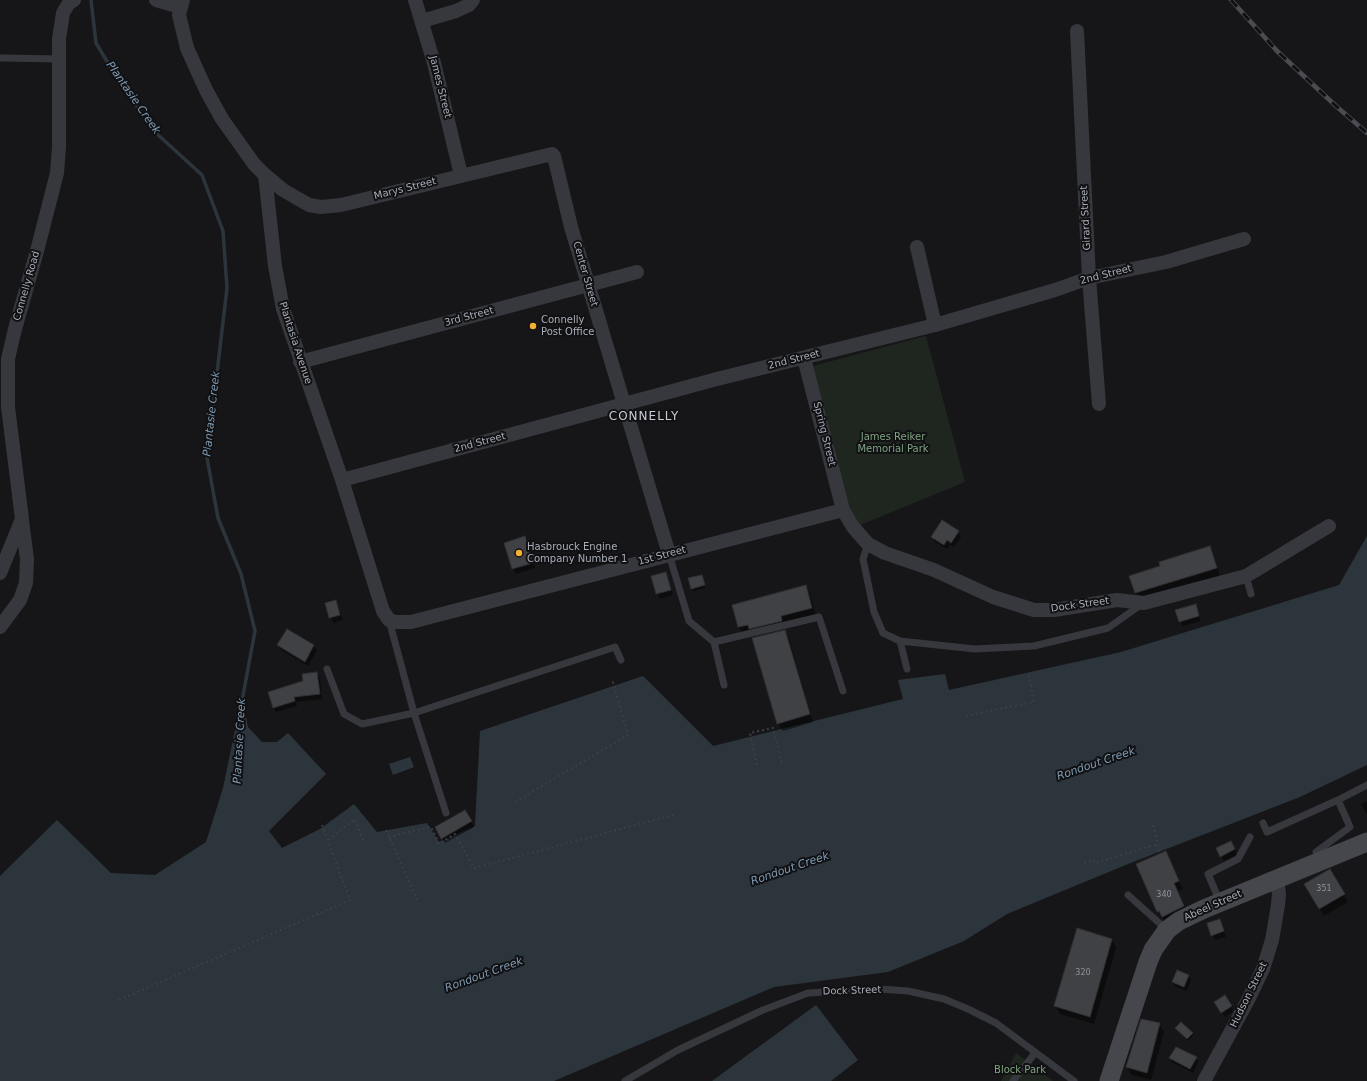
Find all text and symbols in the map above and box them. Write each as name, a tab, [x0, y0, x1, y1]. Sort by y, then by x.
street label: James Street	[426, 55, 454, 119]
water label: Plantasie Creek	[103, 59, 163, 137]
street label: Marys Street	[373, 175, 437, 203]
street label: Girard Street	[1078, 185, 1094, 251]
street label: Center Street	[570, 240, 600, 308]
street label: Connelly Road	[11, 250, 43, 322]
street label: 2nd Street	[1079, 263, 1133, 287]
street label: Plantasia Avenue	[276, 300, 314, 386]
street label: 3rd Street	[443, 305, 495, 329]
place label: Connelly Post Office	[541, 314, 594, 338]
marker: Connelly Post Office	[528, 321, 538, 331]
street label: 2nd Street	[767, 348, 821, 372]
water label: Plantasie Creek	[201, 371, 223, 457]
street label: Spring Street	[810, 401, 838, 467]
district label: CONNELLY	[609, 410, 679, 424]
street label: 2nd Street	[453, 430, 507, 456]
park label: James Reiker Memorial Park	[857, 431, 929, 454]
place label: Hasbrouck Engine Company Number 1	[527, 541, 627, 564]
street label: 1st Street	[637, 544, 687, 568]
marker: Hasbrouck Engine Company Number 1	[514, 548, 524, 558]
street label: Dock Street	[1050, 595, 1110, 615]
water label: Plantasie Creek	[231, 698, 249, 784]
water label: Rondout Creek	[1055, 744, 1137, 784]
water label: Rondout Creek	[749, 849, 831, 889]
house number: 351	[1316, 884, 1332, 894]
street label: Abeel Street	[1182, 888, 1244, 924]
house number: 340	[1156, 890, 1172, 900]
water label: Rondout Creek	[443, 955, 525, 995]
street label: Hudson Street	[1228, 960, 1270, 1030]
house number: 320	[1075, 968, 1091, 978]
street label: Dock Street	[822, 984, 882, 998]
park label: Block Park	[994, 1064, 1046, 1076]

